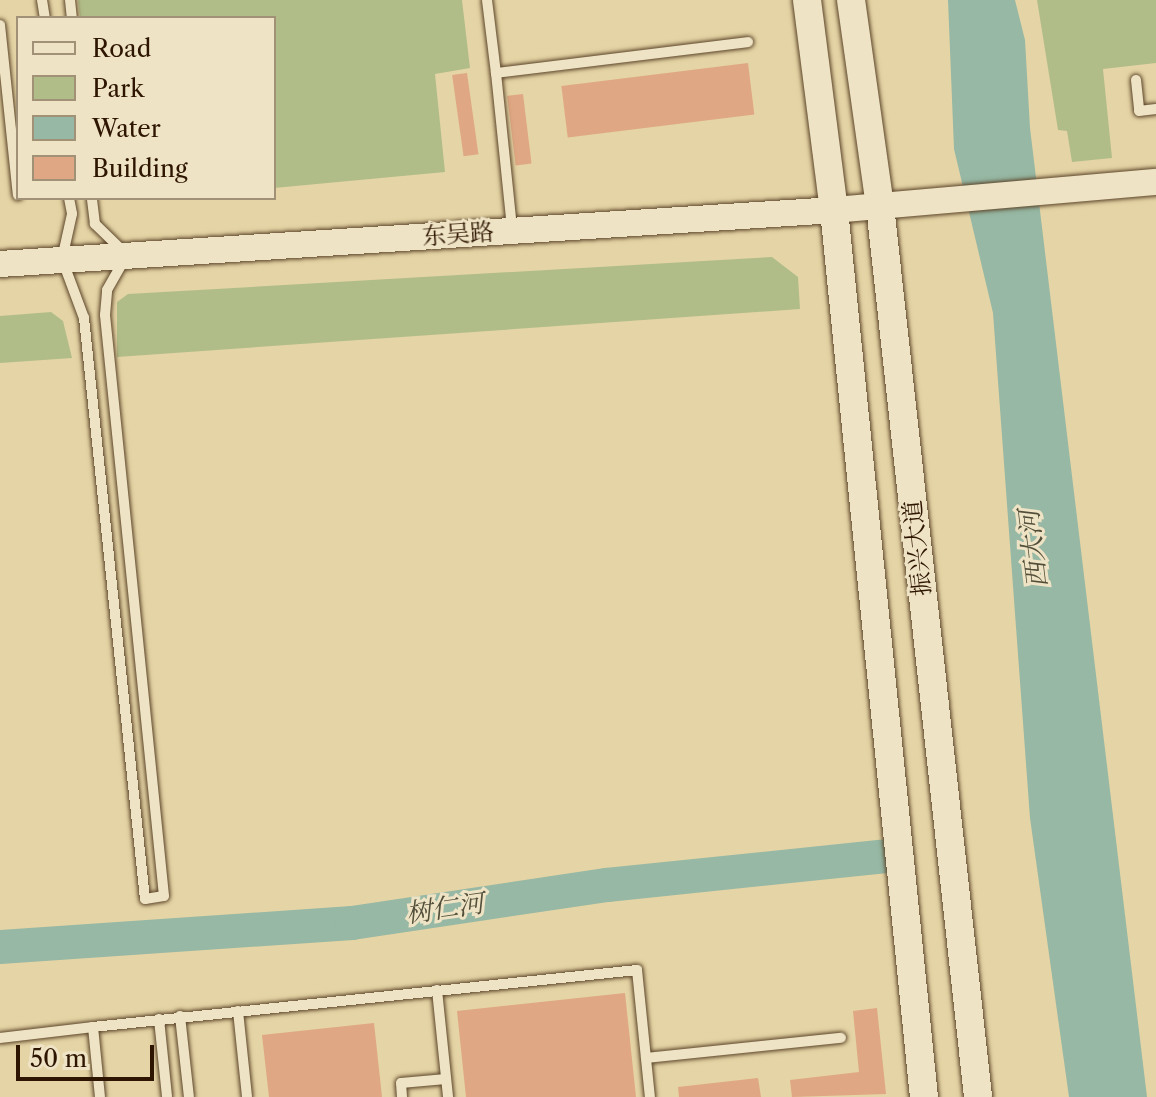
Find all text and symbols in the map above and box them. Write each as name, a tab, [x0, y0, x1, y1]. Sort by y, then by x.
legend	[16, 16, 276, 200]
text: Road	[92, 34, 151, 63]
text: Park	[92, 74, 144, 103]
text: Water	[92, 114, 161, 143]
text: Building	[92, 154, 188, 183]
street label: 东吴路	[421, 217, 495, 251]
street label: 振兴大道	[898, 499, 936, 597]
water label: 西大河	[1014, 508, 1054, 590]
water label: 树仁河	[404, 888, 486, 930]
scale bar	[20, 1029, 158, 1079]
text: 50 m	[30, 1044, 87, 1073]

